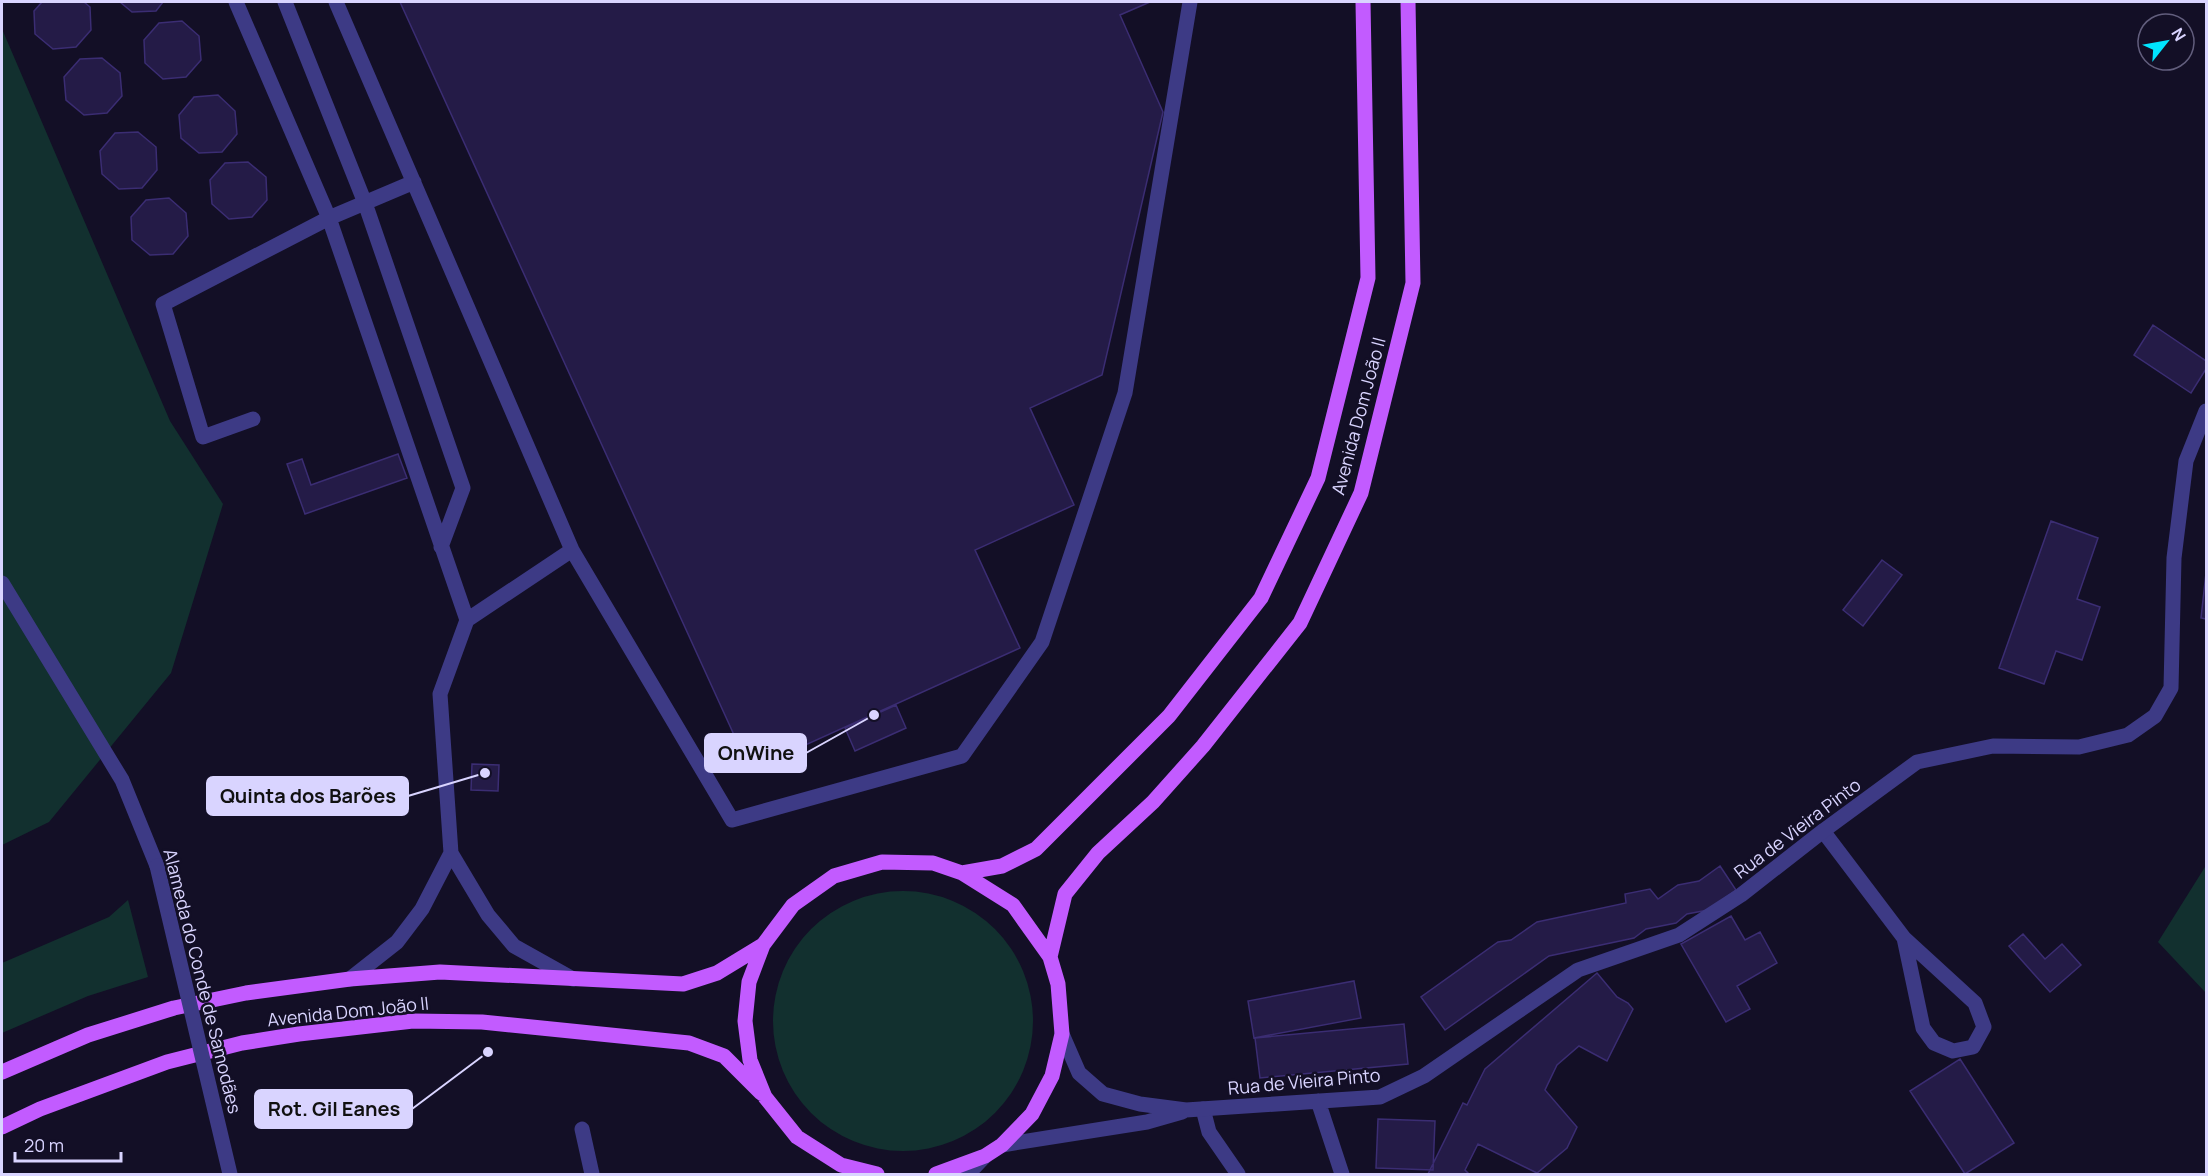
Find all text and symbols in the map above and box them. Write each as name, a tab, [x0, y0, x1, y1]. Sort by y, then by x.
north arrow	[2136, 12, 2196, 72]
text: N	[2166, 24, 2191, 45]
street label: Avenida Dom João II	[1325, 335, 1391, 497]
callout: OnWine	[705, 734, 806, 772]
text: OnWine	[718, 739, 794, 766]
street label: Rua de Vieira Pinto	[1729, 772, 1865, 884]
callout: Quinta dos Barões	[207, 777, 408, 815]
text: Quinta dos Barões	[220, 782, 396, 809]
street label: Alameda do Conde de Samodães	[158, 846, 248, 1116]
street label: Avenida Dom João II	[266, 991, 430, 1031]
street label: Rua de Vieira Pinto	[1227, 1062, 1381, 1100]
callout: Rot. Gil Eanes	[255, 1090, 412, 1128]
text: Rot. Gil Eanes	[268, 1095, 400, 1122]
scale bar	[15, 1125, 122, 1163]
text: 20 m	[24, 1133, 64, 1157]

